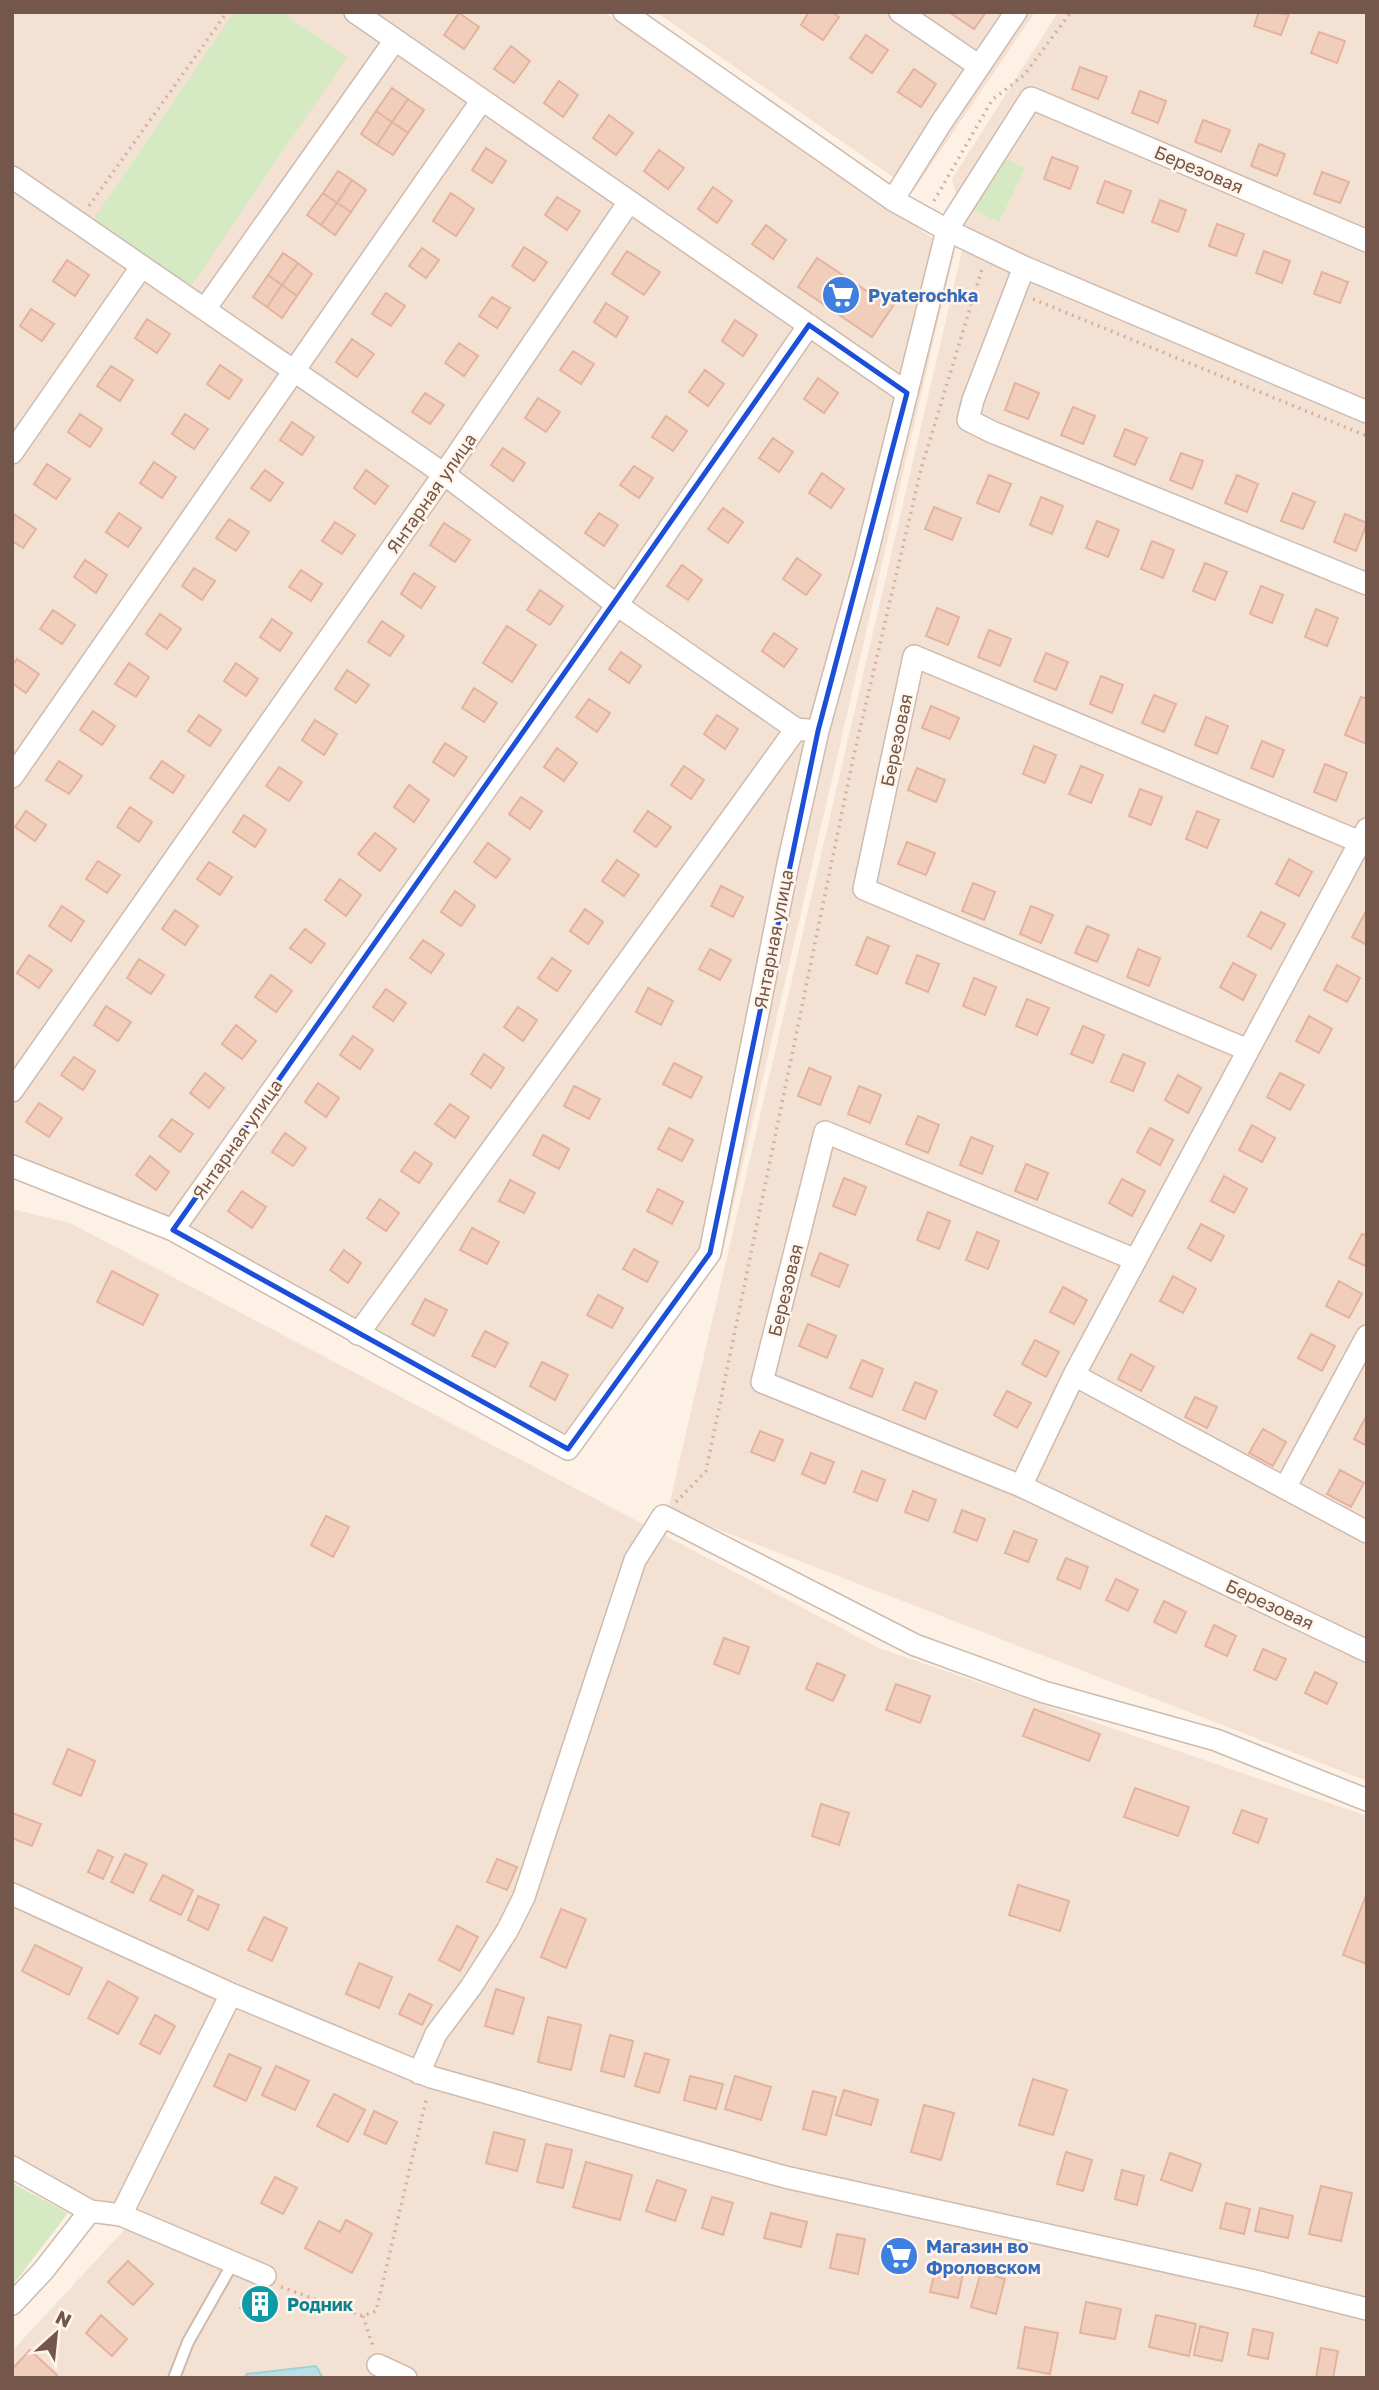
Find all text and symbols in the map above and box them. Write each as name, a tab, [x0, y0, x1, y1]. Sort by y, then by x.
street label: Березовая	[1151, 140, 1247, 198]
supermarket icon: Pyaterochka	[820, 274, 862, 316]
place label: Pyaterochka	[868, 284, 978, 306]
street label: Янтарная улица	[381, 429, 481, 557]
street label: Березовая	[875, 691, 917, 789]
street label: Янтарная улица	[749, 867, 797, 1011]
street label: Янтарная улица	[187, 1075, 287, 1203]
street label: Березовая	[763, 1241, 807, 1339]
street label: Березовая	[1222, 1574, 1318, 1634]
supermarket icon: Магазин во Фроловском	[878, 2235, 920, 2277]
place label: Магазин во Фроловском	[926, 2235, 1041, 2278]
building icon: Родник	[239, 2283, 281, 2325]
place label: Родник	[287, 2293, 354, 2315]
north arrow	[21, 2299, 91, 2369]
text: N	[52, 2305, 76, 2332]

